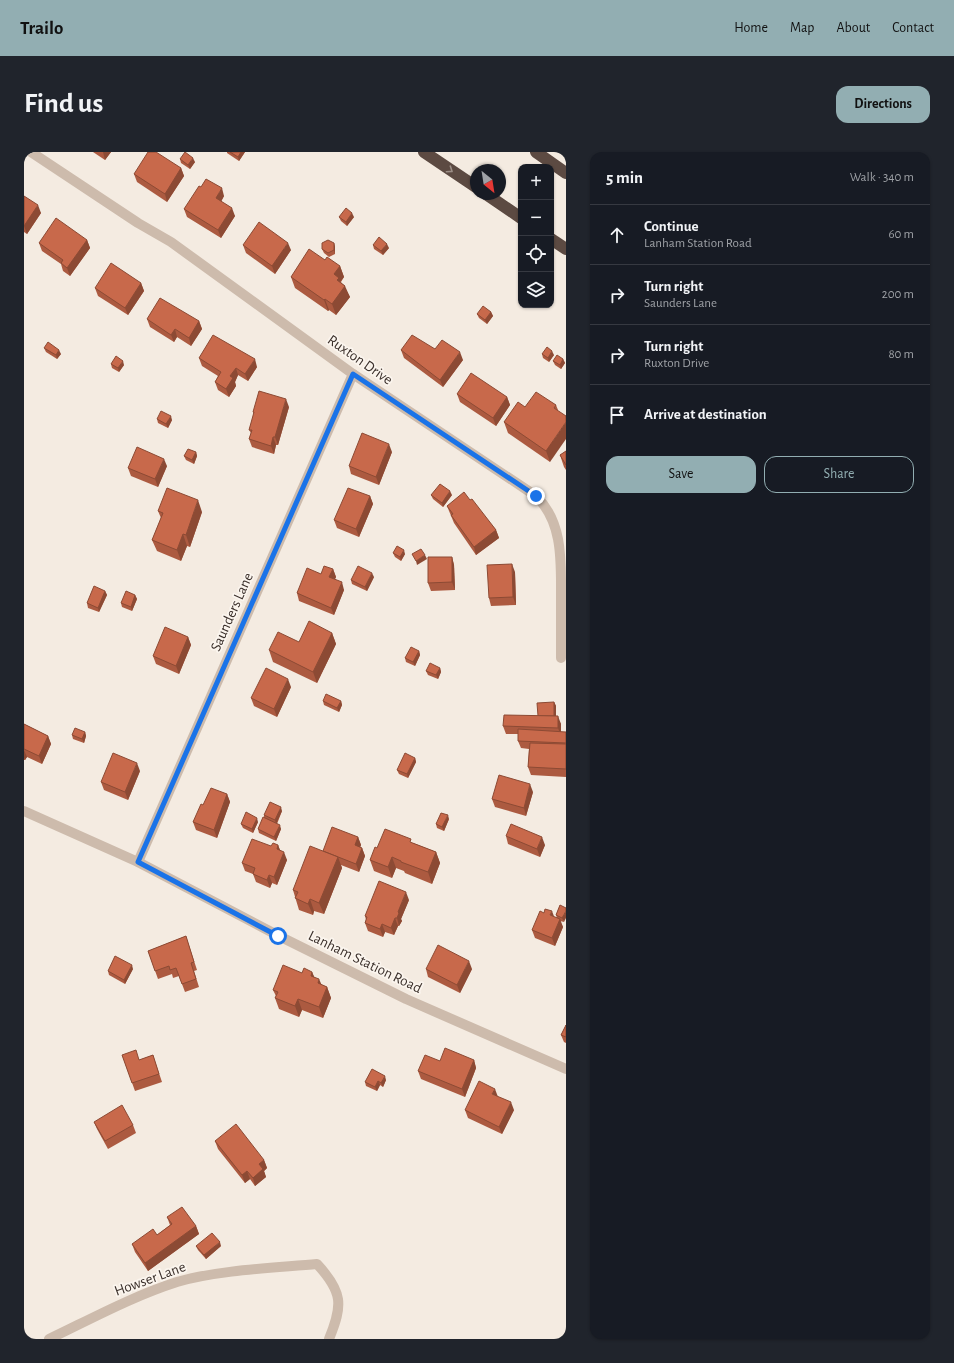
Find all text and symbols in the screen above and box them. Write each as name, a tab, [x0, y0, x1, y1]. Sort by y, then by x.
text: Trailo	[20, 19, 63, 38]
text: Home	[734, 21, 768, 35]
text: Map	[790, 21, 814, 35]
text: About	[836, 21, 870, 35]
text: Contact	[892, 21, 934, 35]
button: Directions	[836, 86, 930, 123]
text: Find us	[24, 90, 103, 118]
north arrow	[470, 164, 506, 200]
map controls	[518, 164, 554, 308]
button: +	[518, 164, 554, 200]
one-way arrow	[446, 165, 453, 173]
text: 5 min	[606, 169, 643, 186]
text: Walk · 340 m	[850, 171, 914, 184]
button: −	[518, 200, 554, 236]
text: Continue	[644, 219, 699, 234]
icon: ahead	[606, 224, 628, 246]
text: 60 m	[888, 228, 914, 241]
button: locate	[518, 236, 554, 272]
text: Lanham Station Road	[644, 237, 752, 250]
button: layers	[518, 272, 554, 308]
text: Turn right	[644, 279, 703, 294]
icon: right	[606, 284, 628, 306]
text: 200 m	[882, 288, 914, 301]
text: Saunders Lane	[644, 297, 717, 310]
street label: Ruxton Drive	[325, 332, 395, 388]
text: Turn right	[644, 339, 703, 354]
icon: right	[606, 344, 628, 366]
text: 80 m	[888, 348, 914, 361]
text: Ruxton Drive	[644, 357, 709, 370]
icon: arrive	[606, 404, 628, 426]
text: Arrive at destination	[644, 407, 767, 422]
button: Save	[606, 456, 756, 493]
button: Share	[764, 456, 914, 493]
route end	[527, 487, 545, 505]
street label: Saunders Lane	[208, 570, 256, 654]
route start	[269, 927, 287, 945]
street label: Lanham Station Road	[306, 928, 424, 996]
street label: Howser Lane	[112, 1259, 188, 1299]

